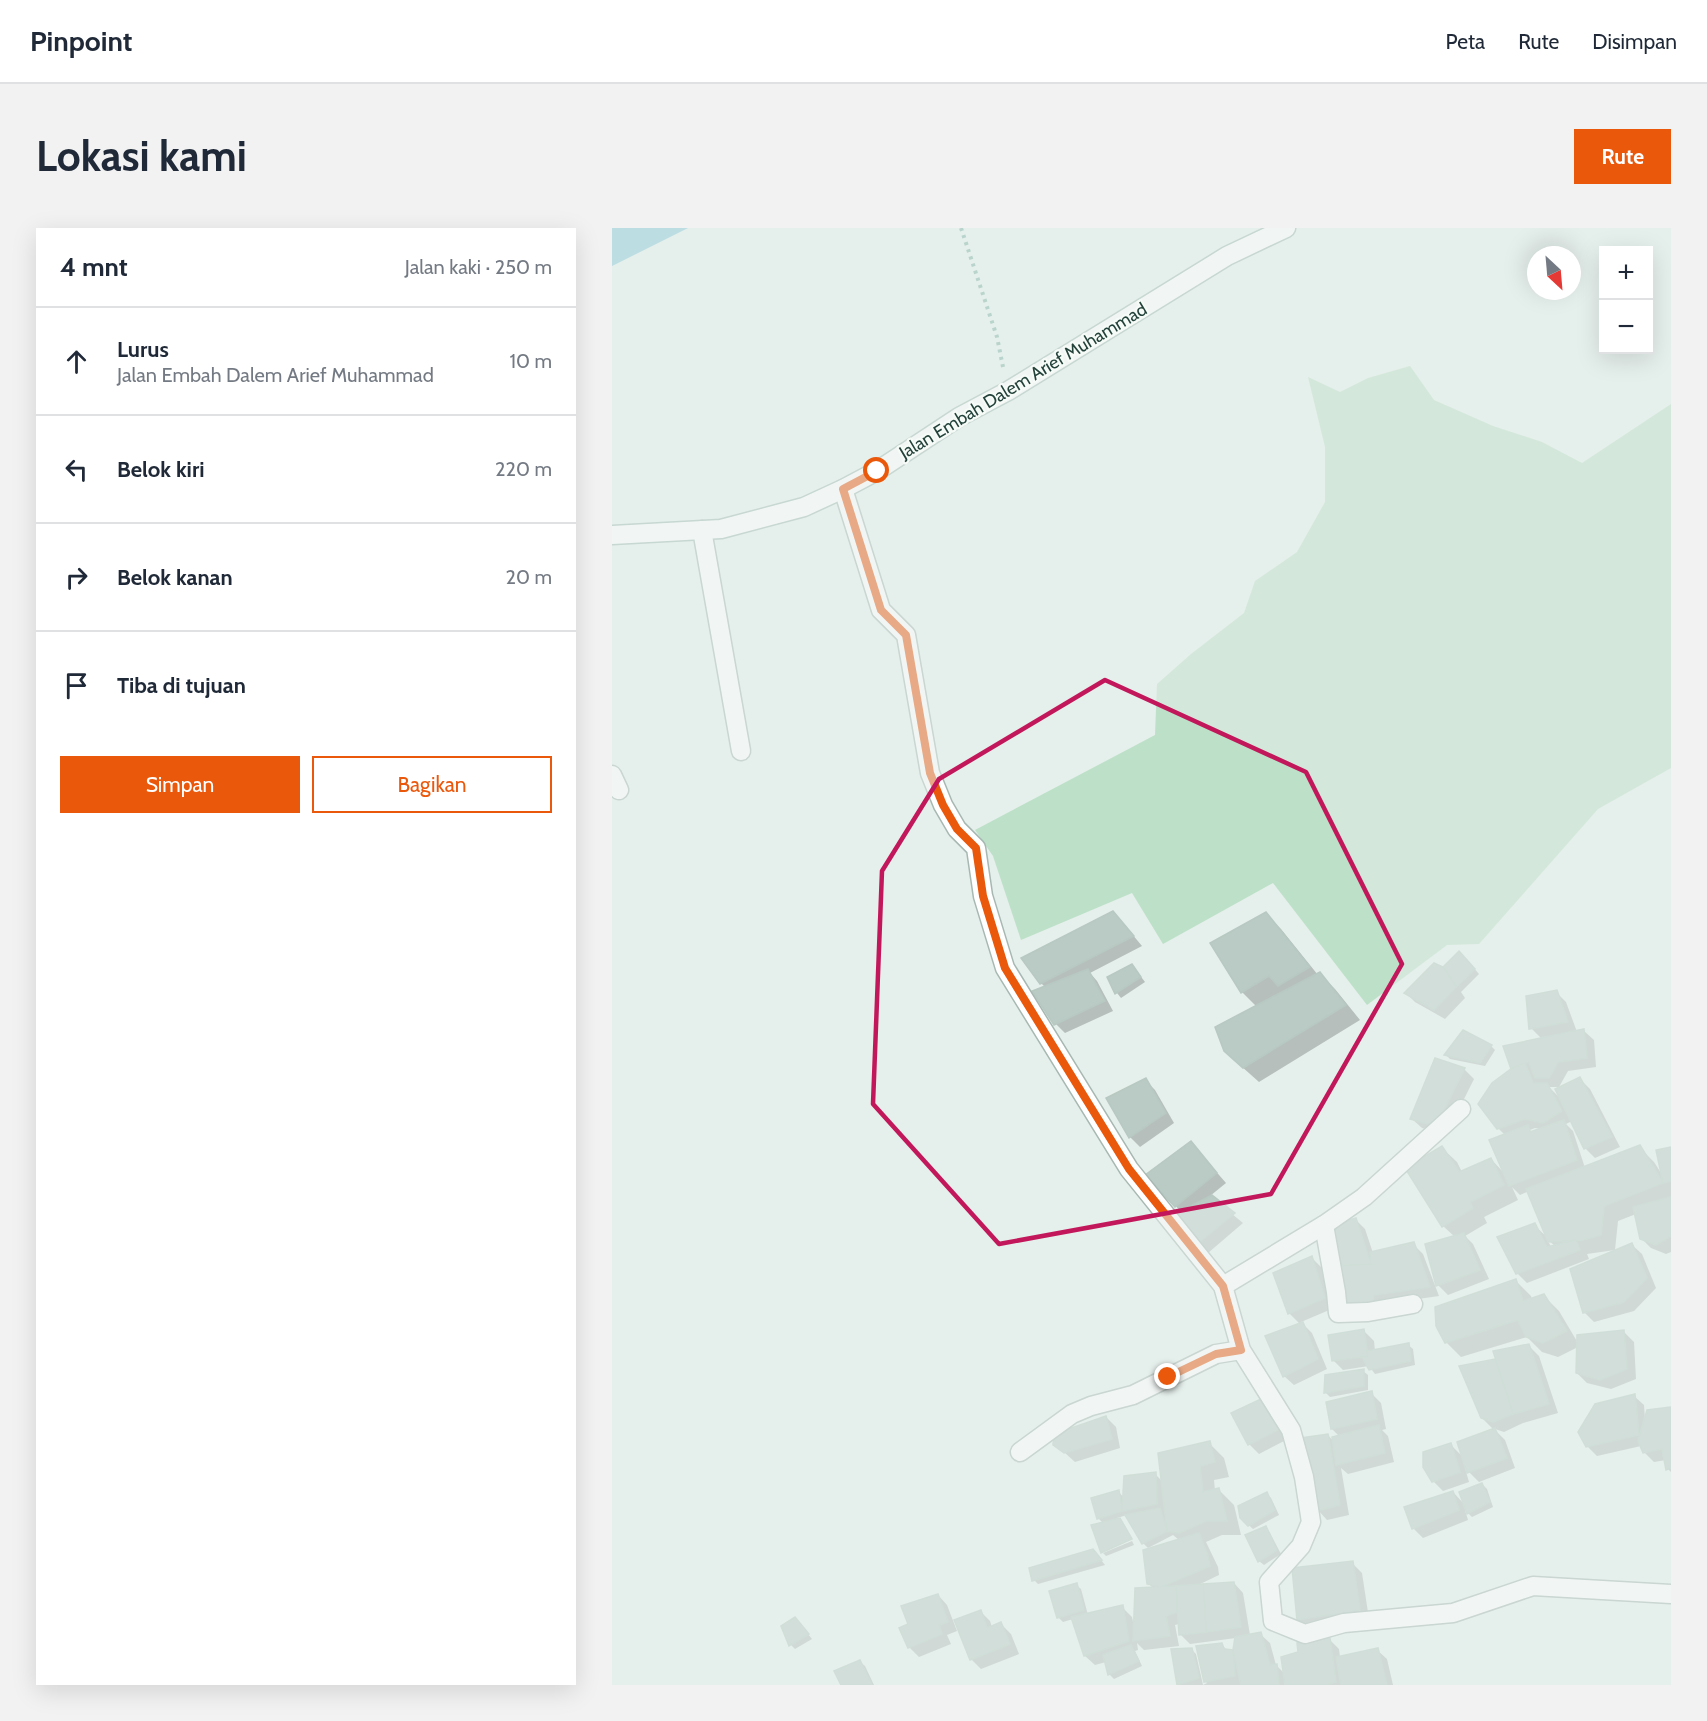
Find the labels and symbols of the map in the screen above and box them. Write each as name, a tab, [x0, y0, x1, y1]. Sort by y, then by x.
north arrow	[1527, 246, 1581, 300]
street label: Jalan Embah Dalem Arief Muhammad	[894, 298, 1151, 464]
route start	[863, 457, 889, 483]
route end	[1154, 1363, 1180, 1389]

